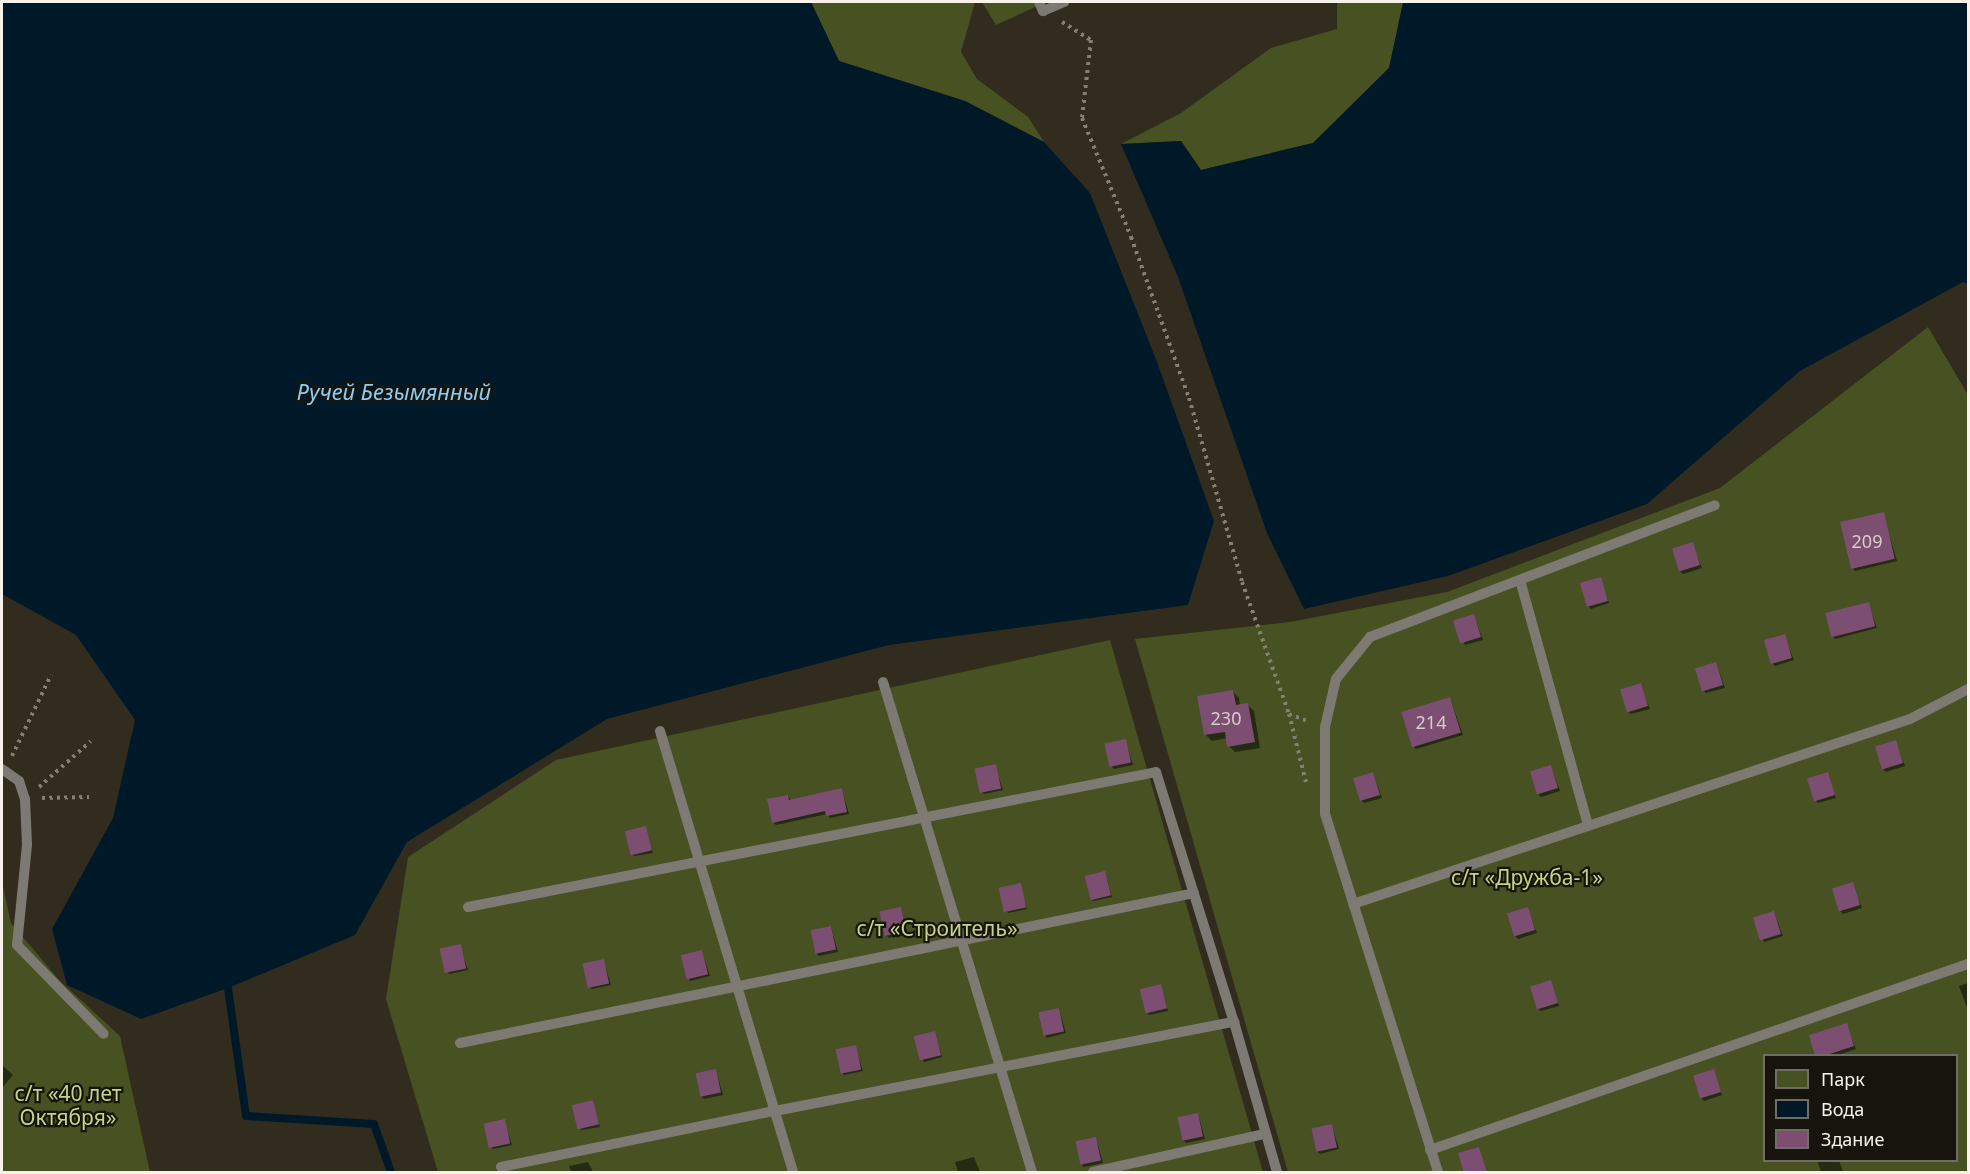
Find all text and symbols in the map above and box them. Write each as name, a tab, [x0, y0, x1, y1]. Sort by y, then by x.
water label: Ручей Безымянный	[297, 379, 491, 405]
house number: 209	[1852, 530, 1882, 552]
house number: 230	[1211, 707, 1241, 729]
house number: 214	[1416, 711, 1446, 733]
park label: с/т «Дружба-1»	[1451, 864, 1603, 890]
park label: с/т «Строитель»	[856, 915, 1018, 941]
legend	[1763, 1054, 1958, 1162]
text: Парк	[1821, 1067, 1865, 1091]
park label: с/т «40 лет Октября»	[14, 1080, 122, 1130]
text: Вода	[1821, 1097, 1864, 1121]
text: Здание	[1821, 1127, 1884, 1151]

